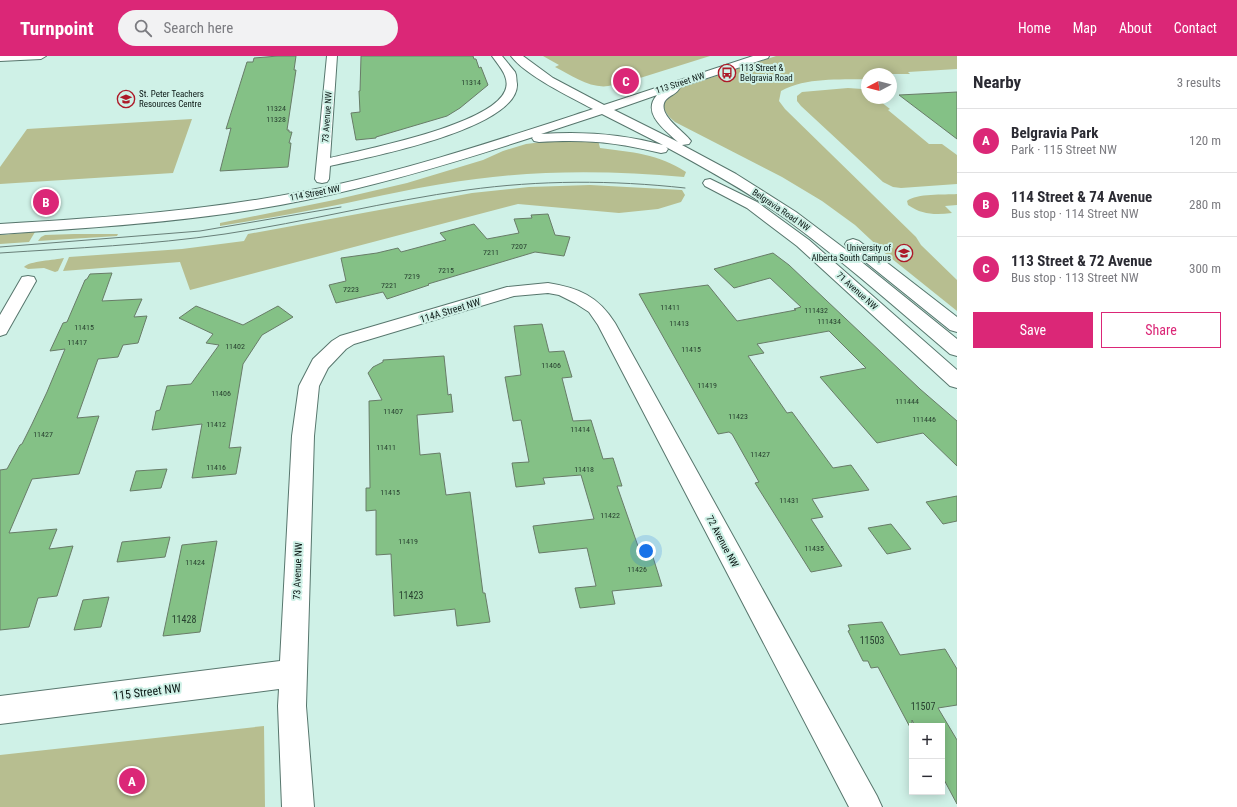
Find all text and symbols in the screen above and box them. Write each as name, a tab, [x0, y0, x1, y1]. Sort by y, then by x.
search box	[118, 10, 398, 46]
text: Turnpoint	[20, 17, 94, 40]
icon: search	[132, 17, 154, 39]
text: Search here	[164, 19, 233, 37]
text: Home	[1018, 20, 1051, 36]
text: Map	[1073, 20, 1097, 36]
text: About	[1119, 20, 1152, 36]
text: Contact	[1174, 20, 1217, 36]
bus stop icon: 113 Street & Belgravia Road	[717, 63, 737, 83]
place label: 113 Street & Belgravia Road	[740, 63, 793, 83]
pin: C	[613, 66, 639, 96]
north arrow	[861, 68, 897, 104]
street label: 113 Street NW	[654, 70, 706, 96]
text: Nearby	[973, 72, 1021, 92]
text: 3 results	[1177, 75, 1221, 90]
house number: 11314	[461, 78, 481, 87]
school or university icon: St. Peter Teachers Resources Centre	[116, 89, 136, 109]
place label: St. Peter Teachers Resources Centre	[139, 89, 204, 109]
street label: 73 Avenue NW	[320, 91, 334, 143]
house number: 11324	[266, 104, 286, 113]
house number: 11328	[266, 115, 286, 124]
text: Belgravia Park	[1011, 124, 1098, 142]
text: A	[982, 133, 990, 148]
text: 120 m	[1189, 133, 1221, 148]
text: Park · 115 Street NW	[1011, 142, 1117, 157]
street label: 114 Street NW	[289, 183, 341, 203]
pin: B	[33, 187, 59, 217]
street label: Belgravia Road NW	[750, 187, 812, 233]
text: 114 Street & 74 Avenue	[1011, 188, 1152, 206]
text: B	[982, 197, 990, 212]
text: 280 m	[1189, 197, 1221, 212]
text: Bus stop · 114 Street NW	[1011, 206, 1139, 221]
house number: 7207	[511, 242, 527, 251]
place label: University of Alberta South Campus	[811, 243, 891, 263]
school or university icon: University of Alberta South Campus	[894, 243, 914, 263]
house number: 7211	[483, 248, 499, 257]
text: 113 Street & 72 Avenue	[1011, 252, 1152, 270]
text: C	[982, 261, 990, 276]
text: 300 m	[1189, 261, 1221, 276]
house number: 7215	[438, 266, 454, 275]
street label: 71 Avenue NW	[835, 270, 880, 312]
text: Bus stop · 113 Street NW	[1011, 270, 1139, 285]
house number: 7219	[404, 272, 420, 281]
house number: 7221	[381, 281, 397, 290]
house number: 7223	[343, 285, 359, 294]
street label: 114A Street NW	[419, 296, 482, 325]
house number: 11411	[660, 303, 680, 312]
house number: 111432	[804, 306, 828, 315]
button: Save	[973, 312, 1093, 348]
button: Share	[1101, 312, 1221, 348]
house number: 111434	[817, 317, 841, 326]
house number: 11413	[669, 319, 689, 328]
house number: 11415	[74, 323, 94, 332]
house number: 11417	[67, 338, 87, 347]
house number: 11402	[225, 342, 245, 351]
house number: 11415	[681, 345, 701, 354]
house number: 11406	[541, 361, 561, 370]
house number: 11419	[697, 381, 717, 390]
house number: 11406	[211, 389, 231, 398]
house number: 111444	[895, 397, 919, 406]
house number: 11407	[383, 407, 403, 416]
house number: 11423	[728, 412, 748, 421]
house number: 111446	[912, 415, 936, 424]
house number: 11412	[206, 420, 226, 429]
house number: 11414	[570, 425, 590, 434]
house number: 11427	[33, 430, 53, 439]
house number: 11411	[376, 443, 396, 452]
house number: 11427	[750, 450, 770, 459]
house number: 11416	[206, 463, 226, 472]
house number: 11418	[574, 465, 594, 474]
house number: 11415	[380, 488, 400, 497]
house number: 11431	[779, 496, 799, 505]
house number: 11422	[600, 511, 620, 520]
street label: 72 Avenue NW	[704, 513, 741, 569]
house number: 11419	[398, 537, 418, 546]
your location	[636, 541, 656, 561]
street label: 73 Avenue NW	[291, 542, 304, 600]
house number: 11435	[804, 544, 824, 553]
house number: 11424	[185, 558, 205, 567]
house number: 11426	[627, 565, 647, 574]
house number: 11423	[399, 590, 423, 601]
house number: 11428	[172, 614, 196, 625]
house number: 11503	[860, 635, 884, 646]
street label: 115 Street NW	[112, 681, 182, 703]
house number: 11507	[911, 701, 935, 712]
map controls	[909, 723, 945, 795]
button: +	[909, 723, 945, 759]
button: −	[909, 759, 945, 795]
pin: A	[119, 766, 145, 796]

